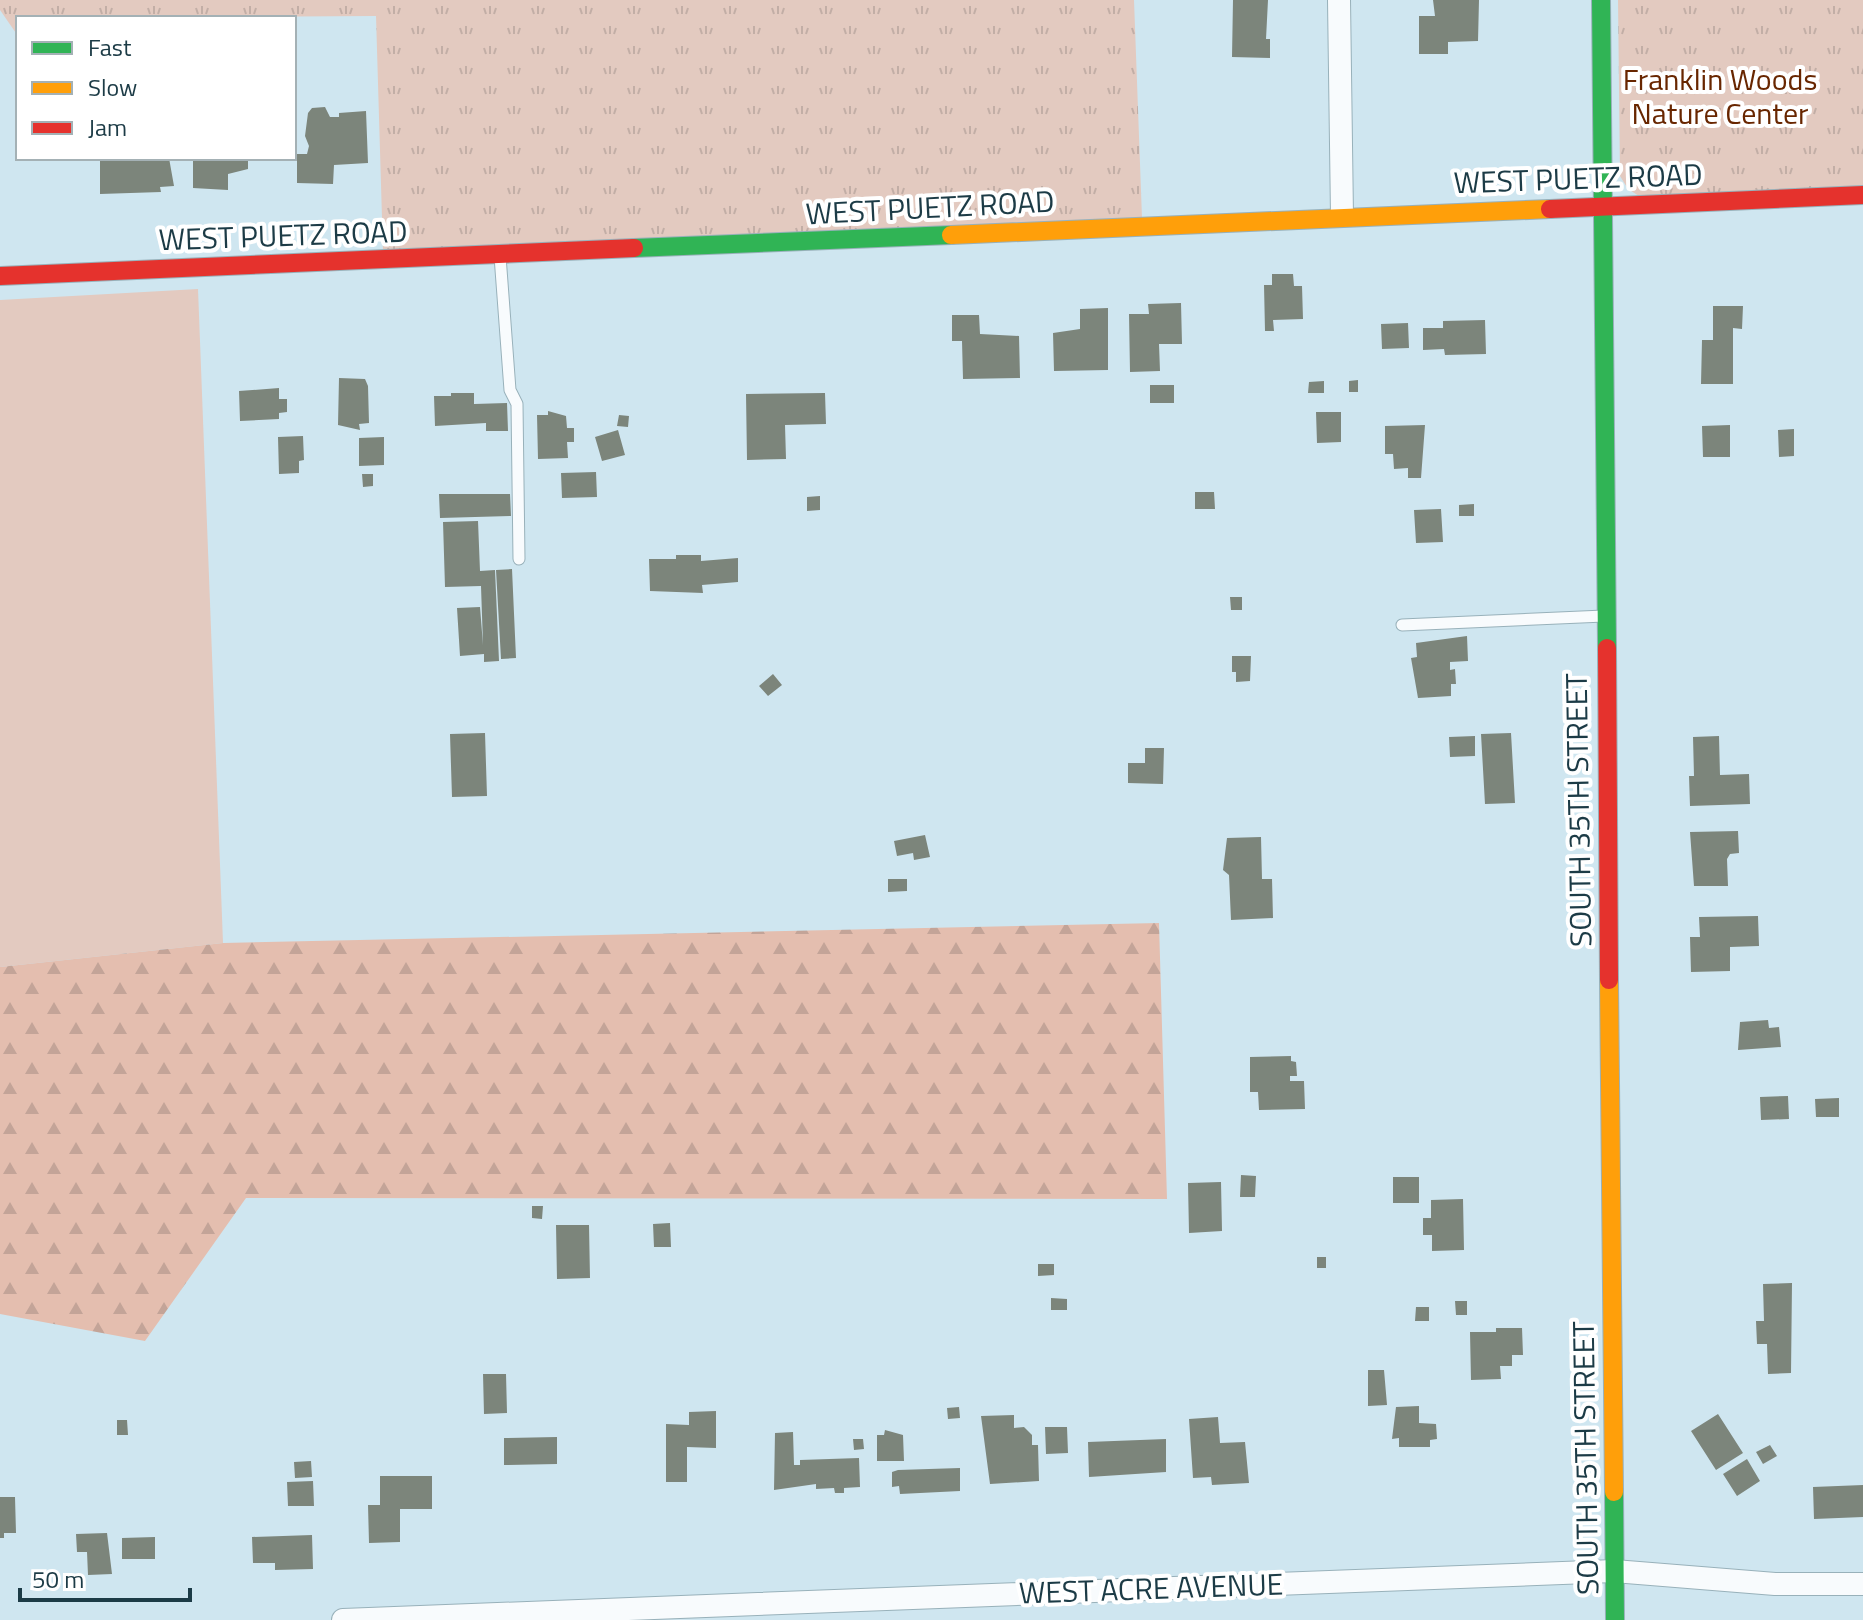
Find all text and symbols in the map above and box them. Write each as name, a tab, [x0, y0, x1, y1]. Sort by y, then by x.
legend	[16, 16, 296, 160]
text: Fast	[88, 29, 132, 65]
park label: Franklin Woods Nature Center	[1623, 56, 1817, 136]
text: Slow	[88, 69, 137, 105]
text: Jam	[88, 109, 127, 145]
street label: WEST PUETZ ROAD	[1453, 151, 1703, 205]
street label: WEST PUETZ ROAD	[804, 178, 1055, 236]
street label: WEST PUETZ ROAD	[158, 208, 408, 262]
street label: SOUTH 35TH STREET	[1553, 673, 1603, 947]
street label: SOUTH 35TH STREET	[1560, 1321, 1610, 1595]
scale bar	[20, 1552, 190, 1602]
street label: WEST ACRE AVENUE	[1018, 1560, 1284, 1616]
text: 50 m	[32, 1561, 84, 1597]

